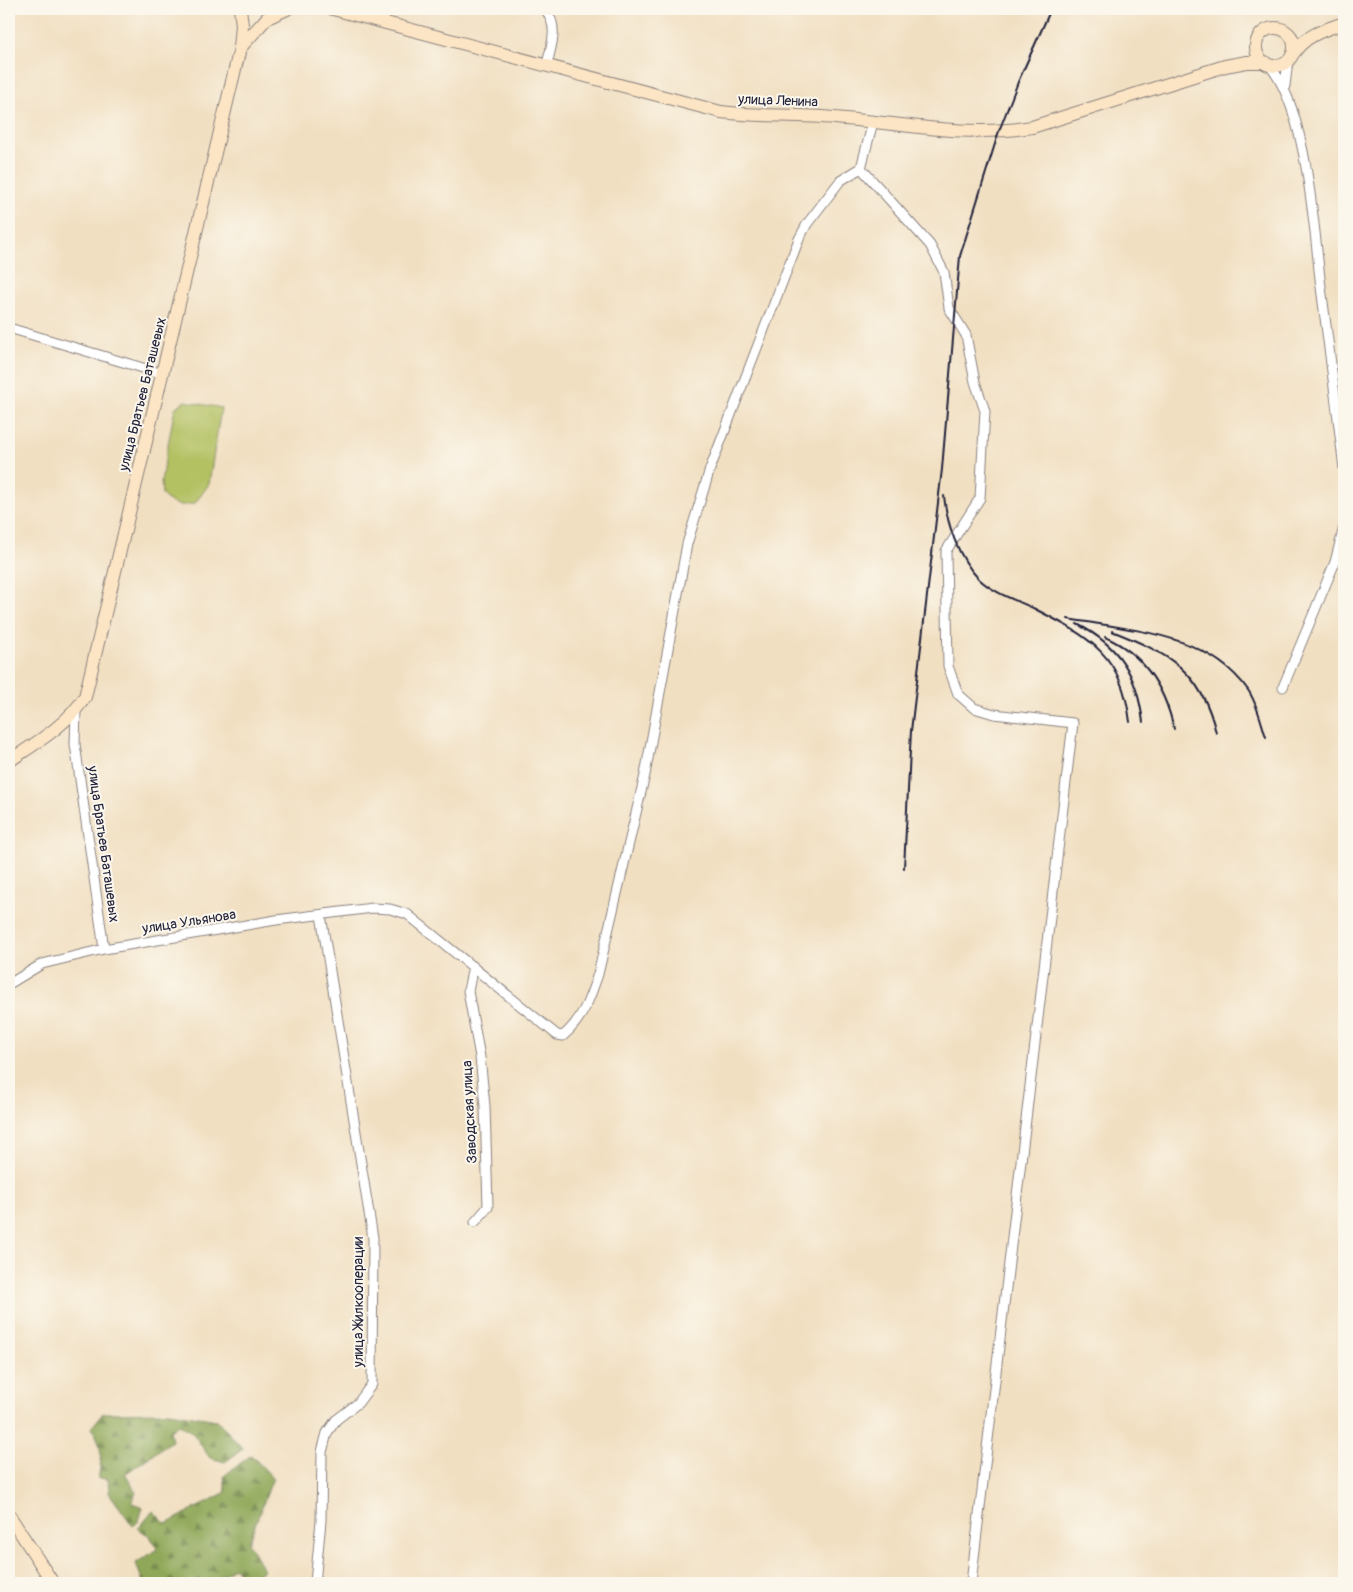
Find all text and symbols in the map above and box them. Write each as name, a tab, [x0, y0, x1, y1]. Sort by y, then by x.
street label: улица Ленина	[737, 91, 818, 110]
street label: улица Братьев Баташевых	[115, 315, 170, 474]
street label: улица Братьев Баташевых	[84, 764, 123, 923]
street label: улица Ульянова	[140, 906, 237, 937]
street label: Заводская улица	[458, 1060, 481, 1164]
street label: улица Жилкооперации	[350, 1237, 367, 1368]

